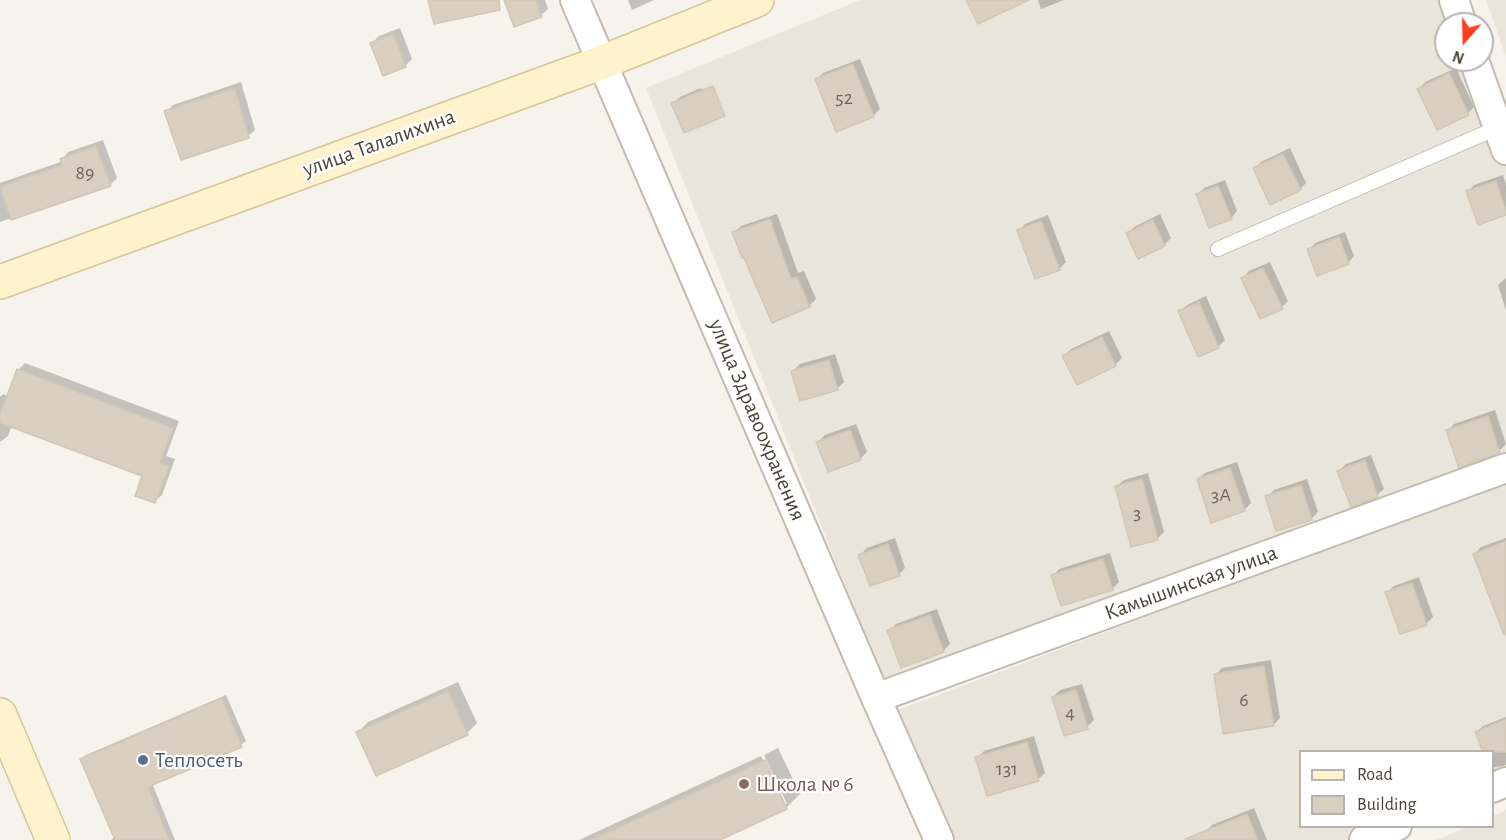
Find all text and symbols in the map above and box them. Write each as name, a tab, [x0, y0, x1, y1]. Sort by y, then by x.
north arrow	[1434, 12, 1494, 72]
text: N	[1451, 48, 1466, 66]
house number: 52	[835, 86, 853, 110]
street label: улица Талалихина	[299, 103, 459, 183]
house number: 89	[76, 161, 94, 185]
street label: улица Здравоохранения	[703, 315, 811, 525]
house number: 3А	[1211, 483, 1231, 507]
house number: 3	[1133, 501, 1141, 525]
street label: Камышинская улица	[1101, 539, 1281, 627]
house number: 6	[1239, 688, 1249, 712]
house number: 4	[1065, 701, 1075, 725]
place label: Теплосеть	[155, 747, 243, 773]
legend	[1299, 750, 1494, 828]
marker: Теплосеть	[136, 753, 150, 767]
house number: 131	[996, 757, 1018, 781]
text: Road	[1357, 766, 1393, 784]
place label: Школа № 6	[756, 771, 854, 797]
marker: Школа № 6	[737, 777, 751, 791]
text: Building	[1357, 796, 1416, 814]

